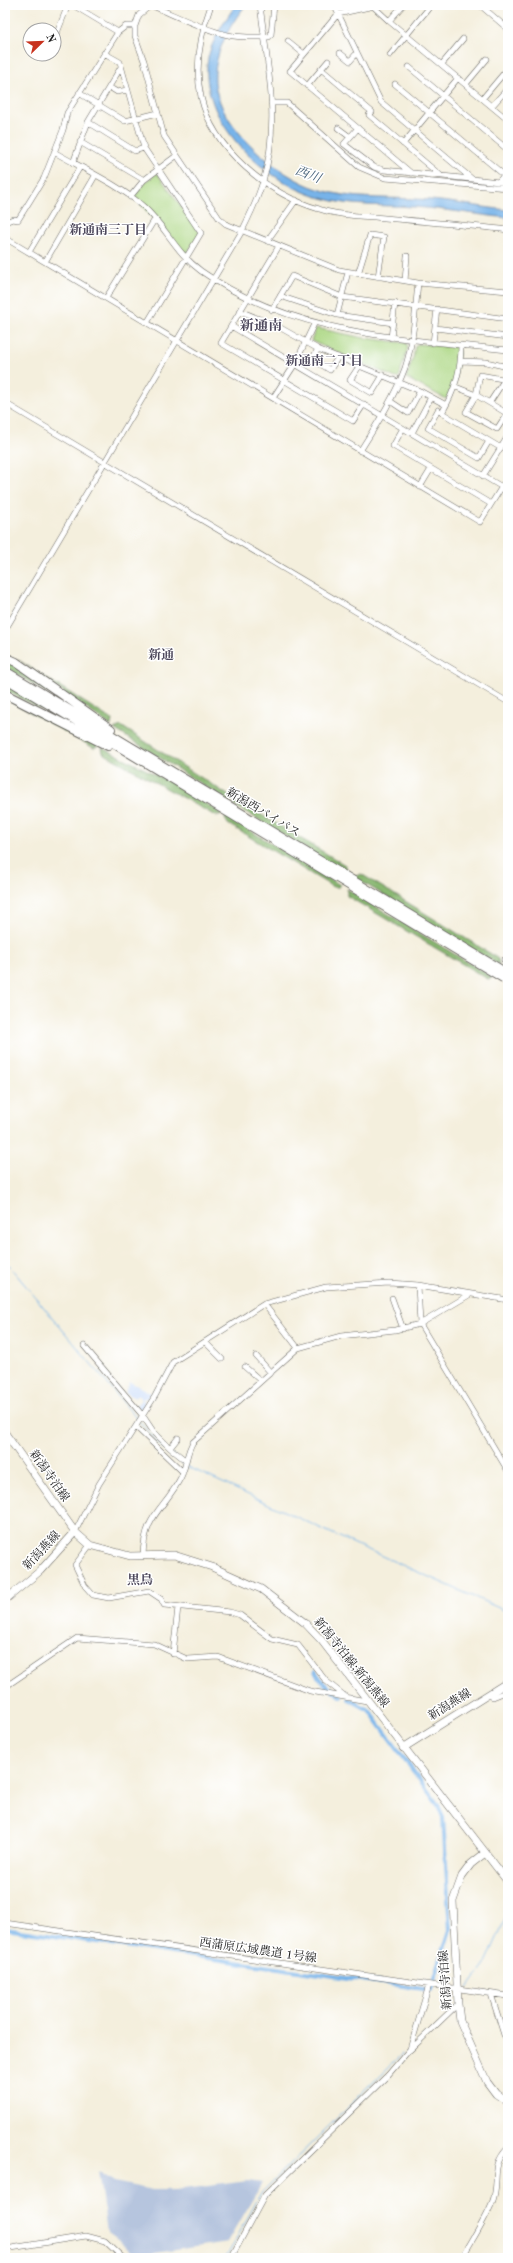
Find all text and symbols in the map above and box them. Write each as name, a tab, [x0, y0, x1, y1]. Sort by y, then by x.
north arrow	[22, 22, 62, 62]
text: N	[43, 33, 57, 45]
water label: 西川	[294, 163, 325, 186]
district label: 新通南三丁目	[69, 222, 147, 237]
district label: 新通南	[240, 318, 282, 333]
district label: 新通南二丁目	[285, 353, 363, 368]
district label: 新通	[148, 647, 174, 662]
street label: 新潟西バイパス	[224, 785, 303, 840]
street label: 新潟寺泊線	[27, 1447, 73, 1504]
street label: 新潟燕線	[20, 1528, 63, 1573]
district label: 黒鳥	[127, 1572, 153, 1587]
street label: 新潟寺泊線;新潟燕線	[311, 1615, 392, 1710]
street label: 新潟燕線	[425, 1685, 474, 1723]
street label: 西蒲原広域農道 1号線	[199, 1935, 318, 1965]
street label: 新潟寺泊線	[436, 1950, 454, 2010]

